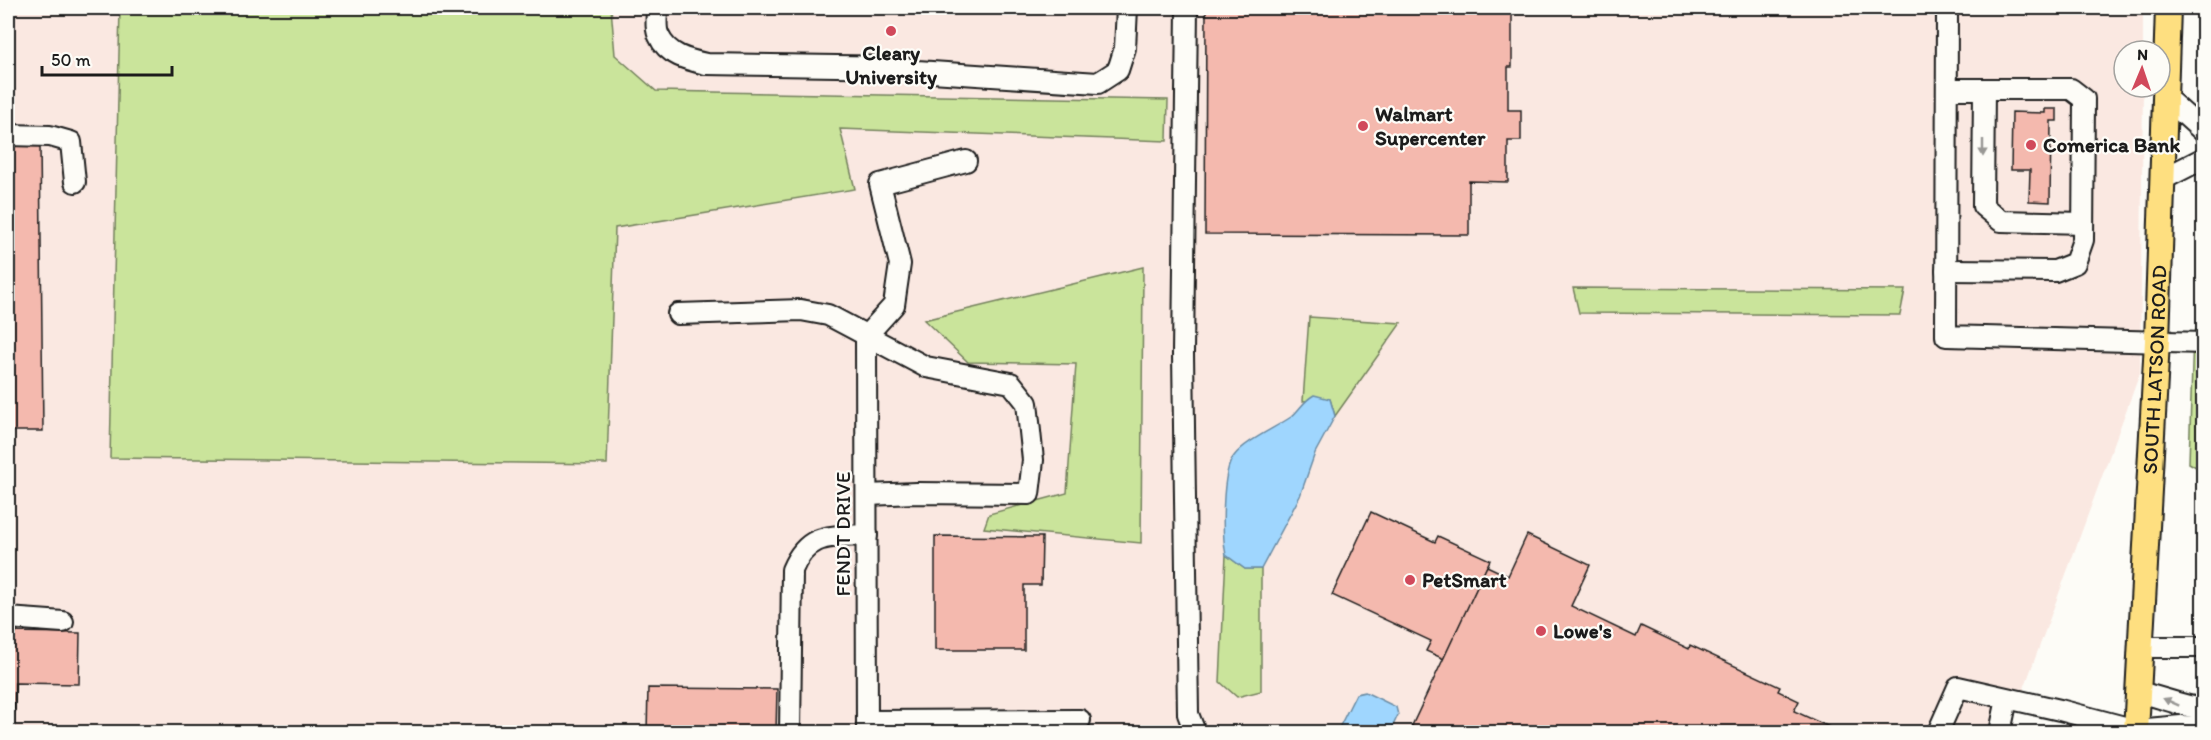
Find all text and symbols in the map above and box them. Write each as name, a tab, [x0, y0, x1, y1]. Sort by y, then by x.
marker: Cleary University	[884, 24, 898, 38]
scale bar	[42, 39, 172, 77]
north arrow	[2112, 39, 2172, 99]
place label: Cleary University	[845, 40, 938, 90]
text: N	[2137, 45, 2148, 64]
text: 50 m	[51, 49, 91, 71]
place label: Walmart Supercenter	[1375, 101, 1486, 151]
marker: Walmart Supercenter	[1356, 119, 1370, 133]
place label: Comerica Bank	[2043, 132, 2180, 157]
one-way arrow	[1978, 138, 1988, 157]
marker: Comerica Bank	[2024, 138, 2038, 152]
street label: SOUTH LATSON ROAD	[2137, 264, 2172, 475]
street label: FENDT DRIVE	[830, 471, 855, 597]
place label: PetSmart	[1422, 567, 1507, 592]
marker: PetSmart	[1403, 573, 1417, 587]
place label: Lowe's	[1553, 618, 1612, 643]
marker: Lowe's	[1534, 624, 1548, 638]
one-way arrow	[2161, 697, 2179, 707]

